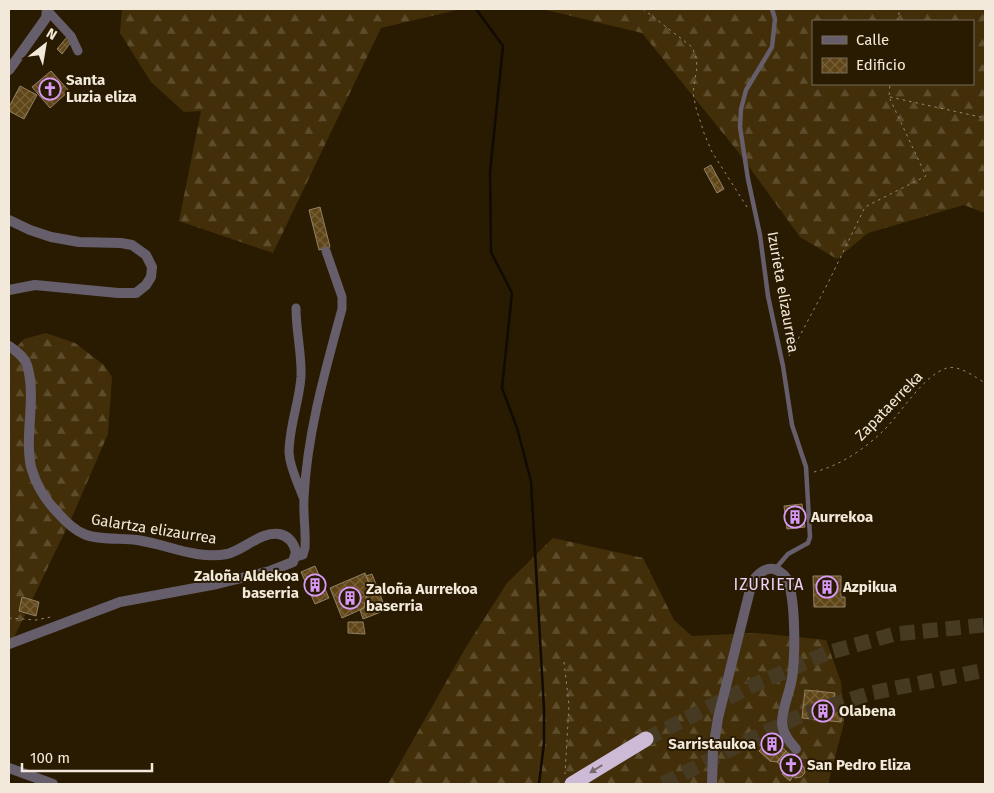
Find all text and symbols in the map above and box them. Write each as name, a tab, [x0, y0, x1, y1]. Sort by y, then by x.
north arrow	[20, 20, 70, 70]
legend	[812, 20, 974, 85]
text: N	[43, 25, 60, 44]
text: Calle	[856, 31, 889, 49]
text: Edificio	[856, 56, 906, 74]
place label: Santa Luzia eliza	[66, 71, 137, 106]
church icon: Santa Luzia eliza	[38, 77, 62, 101]
street label: Izurieta elizaurrea	[763, 230, 803, 354]
street label: Zapataerreka	[852, 368, 926, 444]
building icon: Aurrekoa	[783, 505, 807, 529]
place label: Aurrekoa	[810, 508, 873, 526]
street label: Galartza elizaurrea	[90, 510, 218, 548]
place label: Zaloña Aldekoa baserria	[194, 567, 299, 602]
building icon: Zaloña Aldekoa baserria	[303, 573, 327, 597]
district label: IZURIETA	[733, 575, 805, 594]
building icon: Azpikua	[815, 575, 839, 599]
place label: Azpikua	[842, 578, 897, 596]
place label: Zaloña Aurrekoa baserria	[366, 580, 478, 615]
building icon: Zaloña Aurrekoa baserria	[338, 586, 362, 610]
building icon: Olabena	[811, 699, 835, 723]
place label: Olabena	[839, 702, 896, 720]
building icon: Sarristaukoa	[760, 732, 784, 756]
place label: Sarristaukoa	[668, 735, 756, 753]
scale bar	[22, 740, 152, 772]
text: 100 m	[30, 749, 70, 767]
church icon: San Pedro Eliza	[779, 753, 803, 777]
place label: San Pedro Eliza	[807, 756, 911, 774]
one-way arrow	[589, 764, 602, 774]

